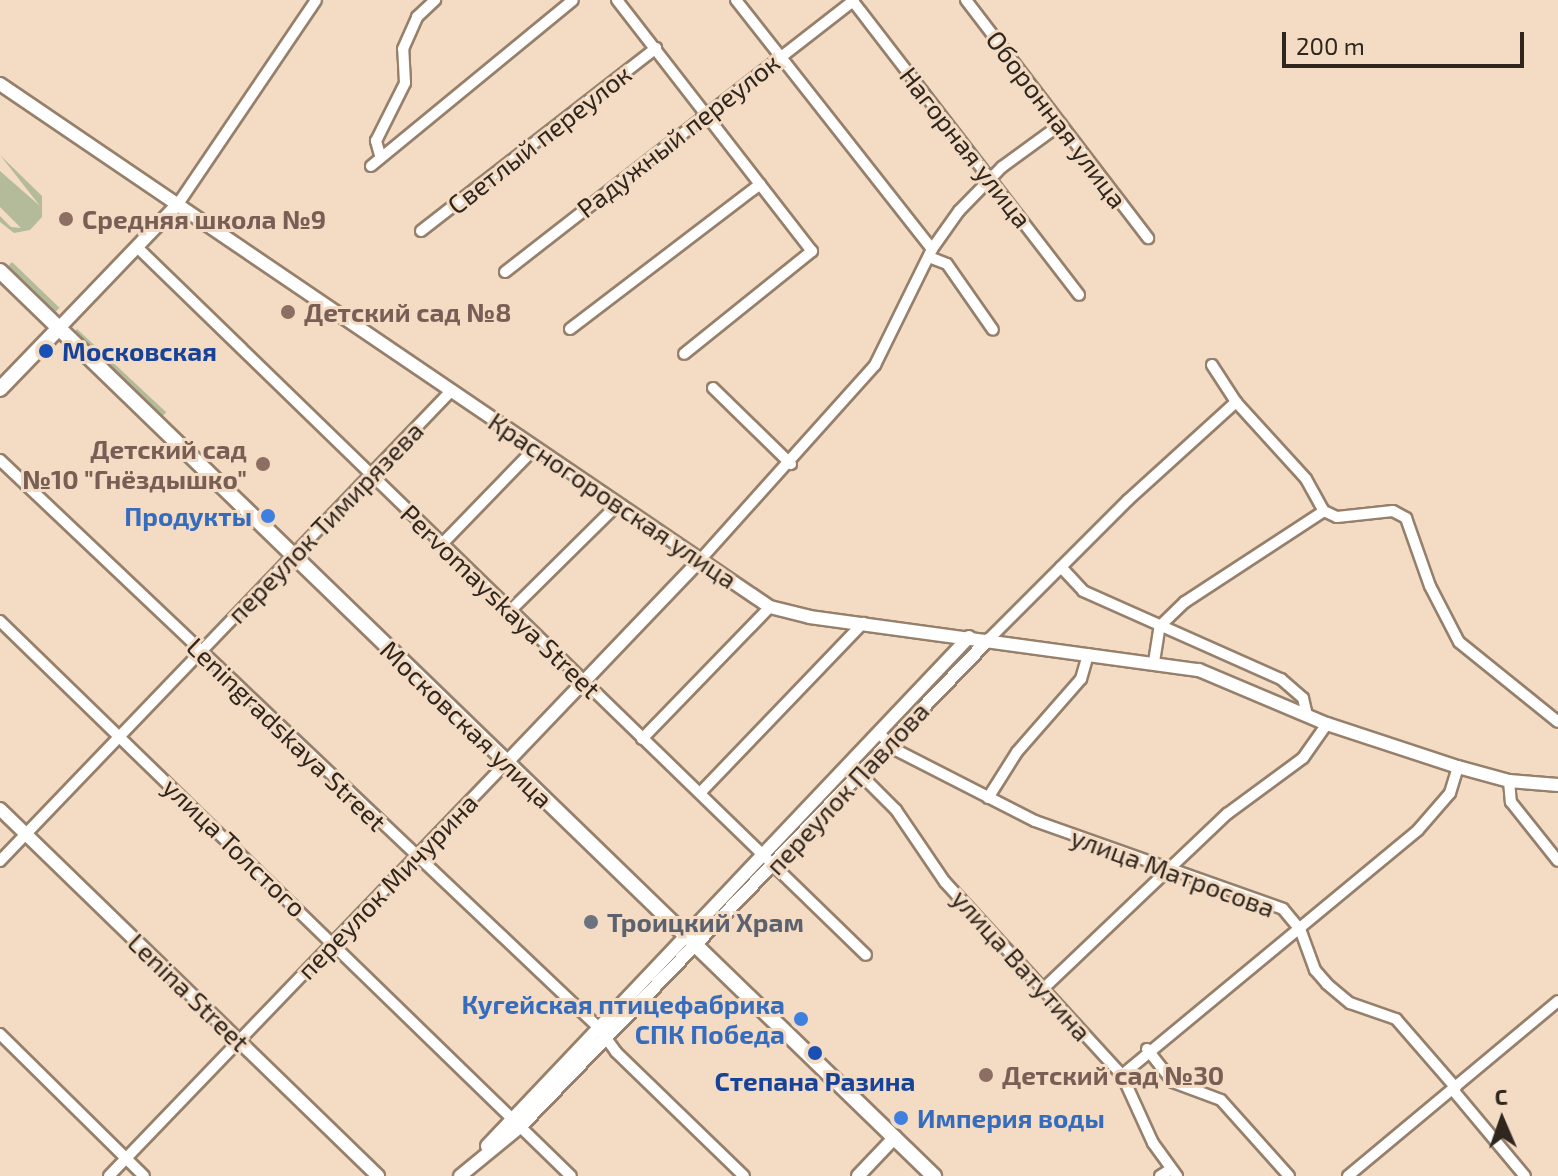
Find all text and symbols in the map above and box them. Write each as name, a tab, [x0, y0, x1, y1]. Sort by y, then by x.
scale bar	[1286, 16, 1528, 66]
street label: Оборонная улица	[980, 24, 1134, 214]
text: 200 m	[1296, 31, 1365, 60]
street label: Радужный переулок	[571, 46, 785, 224]
street label: Светлый переулок	[441, 58, 637, 220]
street label: Нагорная улица	[894, 60, 1038, 234]
place label: Средняя школа №9	[82, 203, 326, 235]
marker: Средняя школа №9	[57, 210, 75, 228]
place label: Детский сад №8	[304, 296, 511, 328]
marker: Детский сад №8	[279, 303, 297, 321]
place label: Московская	[62, 335, 217, 367]
marker: Московская	[37, 342, 55, 360]
street label: Красногоровская улица	[483, 405, 743, 595]
street label: переулок Тимирязева	[221, 415, 429, 629]
place label: Детский сад №10 "Гнёздышко"	[22, 433, 247, 494]
marker: Детский сад №10 "Гнёздышко"	[254, 455, 272, 473]
street label: Pervomayskaya Street	[395, 498, 607, 704]
place label: Продукты	[124, 500, 252, 532]
marker: Продукты	[259, 507, 277, 525]
street label: Leningradskaya Street	[181, 631, 393, 837]
street label: Московская улица	[374, 634, 560, 814]
street label: переулок Павлова	[759, 695, 935, 881]
street label: улица Толстого	[157, 771, 313, 923]
street label: переулок Мичурина	[290, 787, 484, 985]
street label: улица Матросова	[1067, 821, 1279, 923]
street label: улица Ватутина	[946, 883, 1098, 1047]
place label: Троицкий Храм	[607, 906, 804, 938]
marker: Троицкий Храм	[582, 913, 600, 931]
street label: Lenina Street	[122, 927, 256, 1057]
place label: Кугейская птицефабрика СПК Победа	[461, 988, 785, 1050]
marker: Кугейская птицефабрика СПК Победа	[792, 1010, 810, 1028]
marker: Степана Разина	[806, 1044, 824, 1062]
place label: Детский сад №30	[1002, 1059, 1224, 1091]
place label: Степана Разина	[715, 1065, 915, 1097]
marker: Детский сад №30	[977, 1066, 995, 1084]
north arrow	[1462, 1080, 1542, 1160]
text: С	[1494, 1083, 1508, 1109]
place label: Империя воды	[917, 1102, 1105, 1134]
marker: Империя воды	[892, 1109, 910, 1127]

